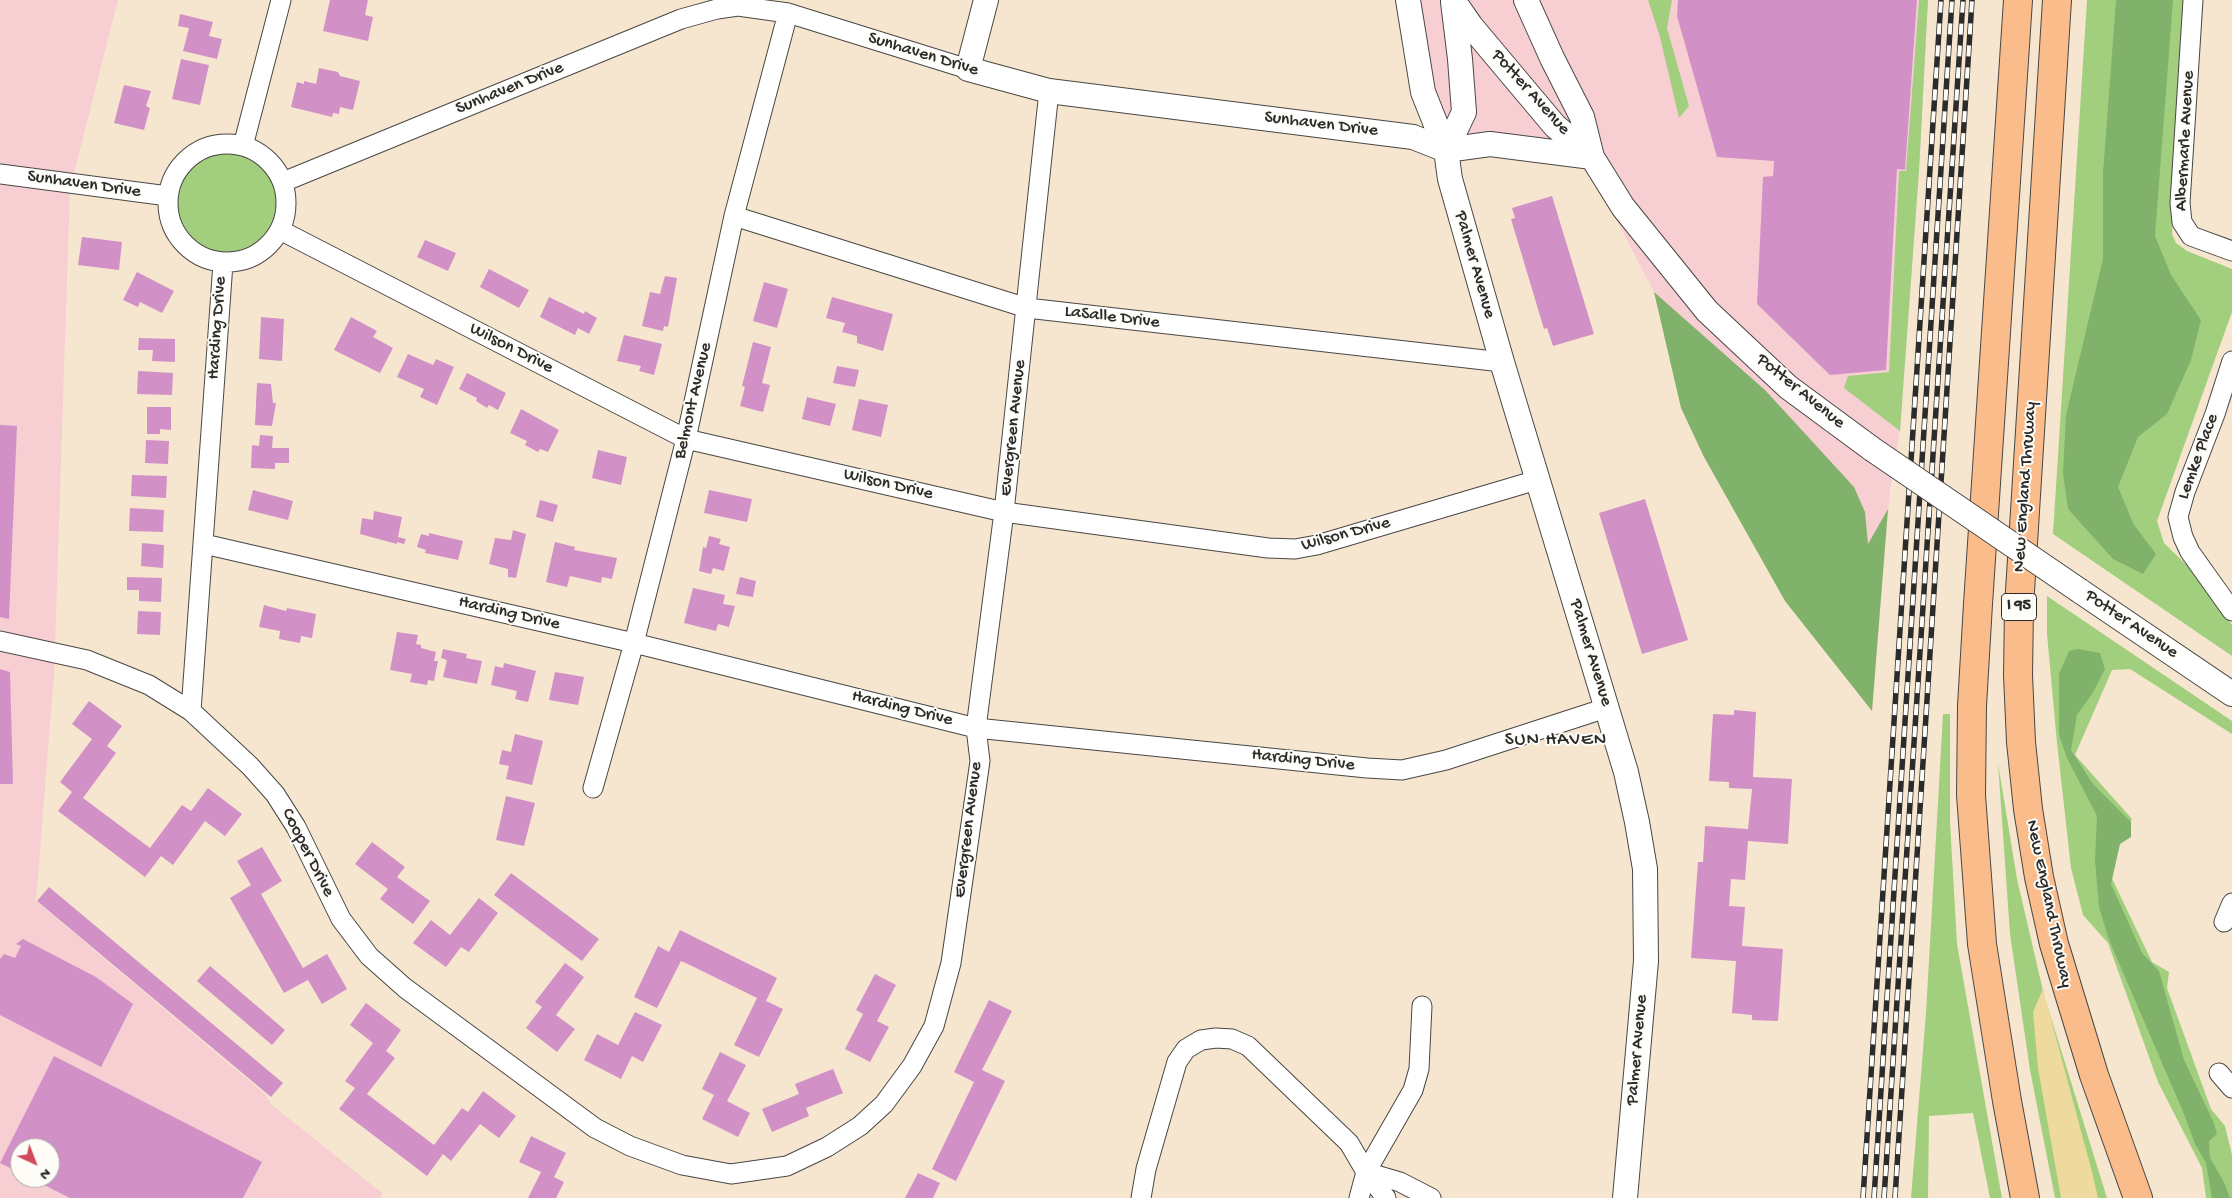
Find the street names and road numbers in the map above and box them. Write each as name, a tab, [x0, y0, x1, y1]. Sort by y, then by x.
street label: Sunhaven Drive	[865, 28, 981, 82]
street label: Potter Avenue	[1486, 46, 1574, 140]
street label: Sunhaven Drive	[453, 58, 567, 120]
street label: Albermarle Avenue	[2172, 70, 2200, 212]
street label: Sunhaven Drive	[1263, 107, 1379, 143]
street label: Sunhaven Drive	[26, 166, 142, 204]
street label: Palmer Avenue	[1448, 209, 1500, 321]
street label: Harding Drive	[204, 276, 232, 380]
street label: LaSalle Drive	[1063, 301, 1161, 335]
street label: Wilson Drive	[465, 319, 557, 379]
street label: Belmont Avenue	[670, 341, 718, 461]
street label: Potter Avenue	[1751, 350, 1849, 434]
street label: Evergreen Avenue	[996, 359, 1032, 497]
street label: New England Thruway	[2009, 401, 2043, 573]
street label: Lemke Place	[2174, 411, 2224, 503]
street label: Wilson Drive	[841, 464, 935, 506]
street label: Wilson Drive	[1299, 513, 1393, 557]
street label: Potter Avenue	[2080, 586, 2182, 664]
street label: Harding Drive	[456, 592, 562, 636]
road number: I 95	[2002, 594, 2036, 620]
street label: Palmer Avenue	[1563, 597, 1617, 709]
street label: Harding Drive	[849, 686, 955, 732]
street label: Harding Drive	[1250, 745, 1356, 777]
street label: Evergreen Avenue	[950, 761, 988, 899]
street label: Cooper Drive	[275, 805, 339, 901]
street label: New England Thruway	[2020, 818, 2076, 990]
street label: Palmer Avenue	[1622, 994, 1654, 1106]

